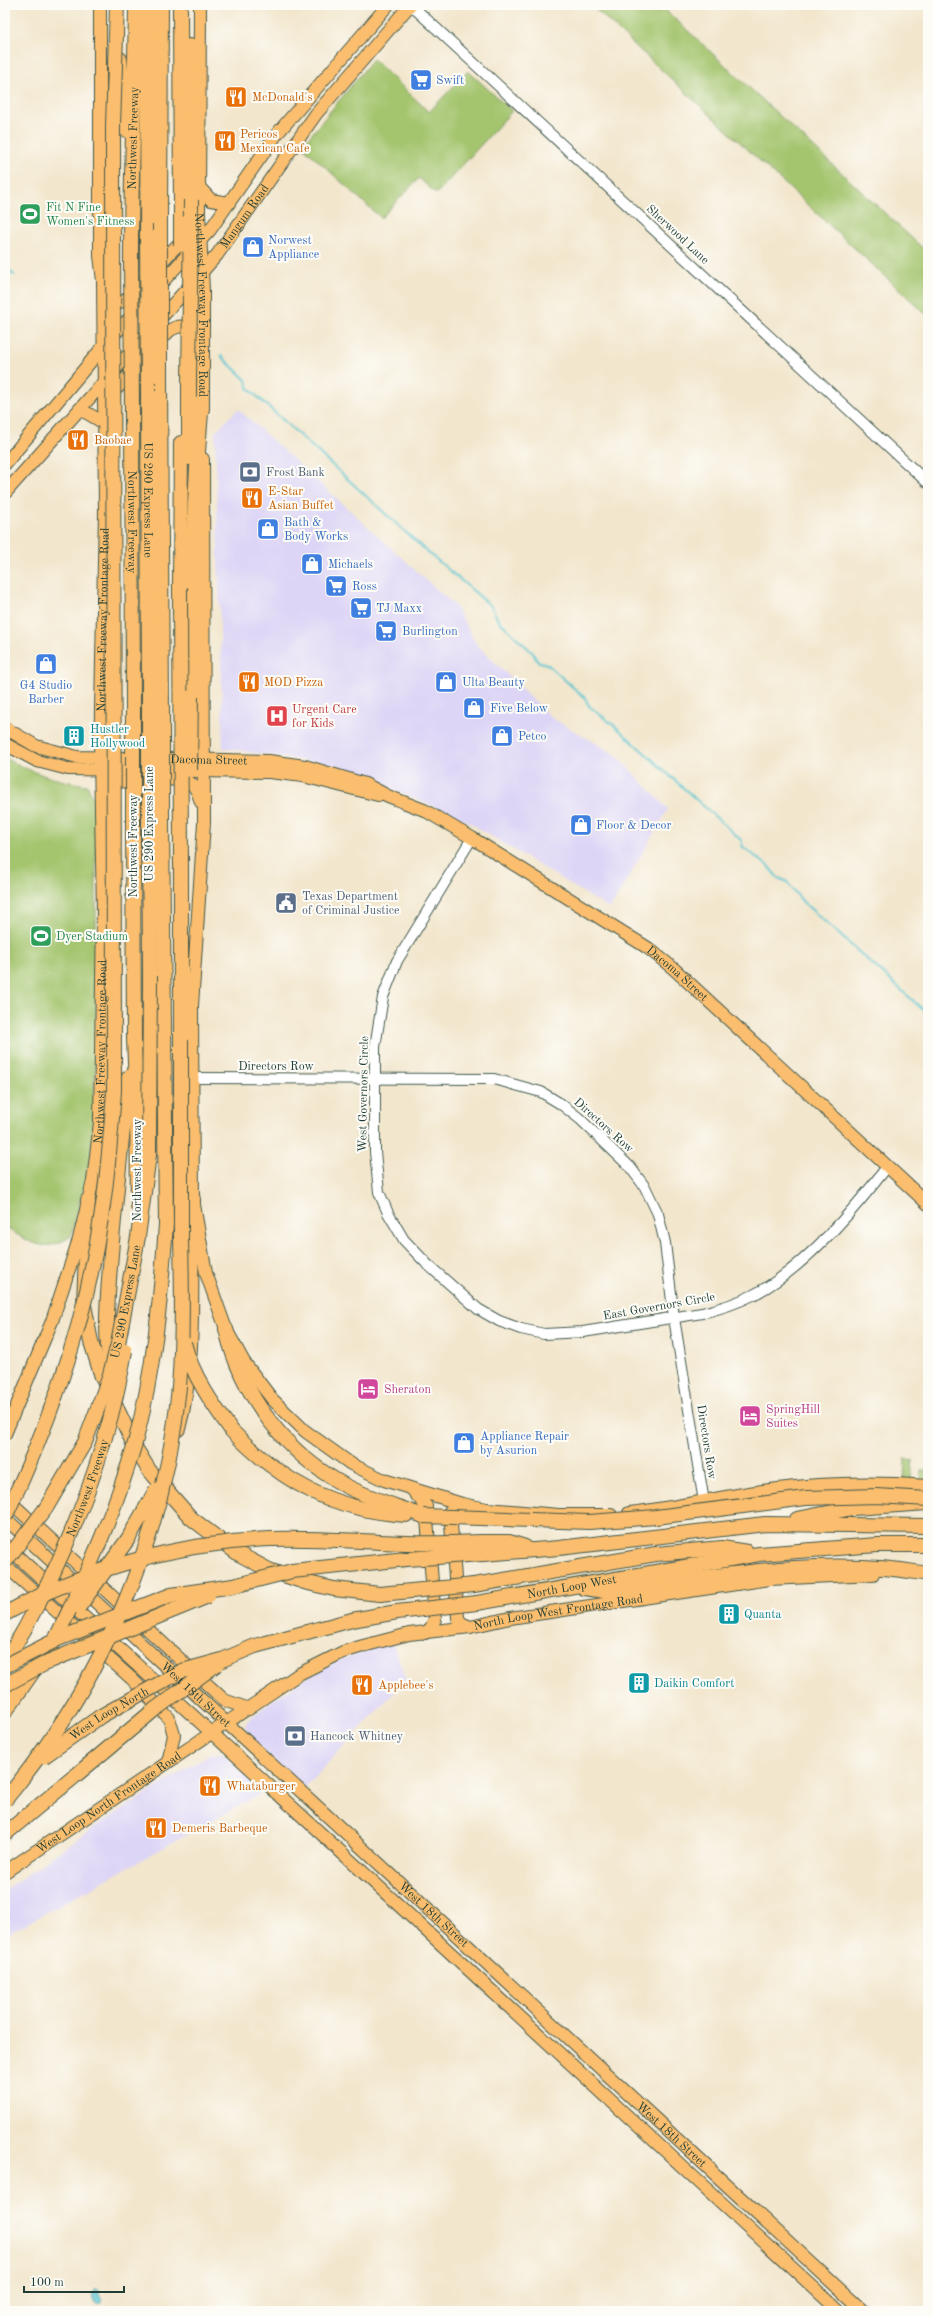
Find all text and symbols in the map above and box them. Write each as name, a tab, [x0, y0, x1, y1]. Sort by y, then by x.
supermarket icon: Swift	[408, 67, 434, 93]
place label: Swift	[436, 75, 464, 87]
restaurant icon: McDonald's	[223, 84, 249, 110]
street label: Northwest Freeway	[127, 86, 141, 190]
place label: McDonald's	[252, 92, 313, 104]
restaurant icon: Pericos Mexican Cafe	[212, 128, 238, 154]
place label: Pericos Mexican Cafe	[240, 129, 310, 155]
street label: Mangum Road	[219, 183, 271, 251]
sports icon: Fit N Fine Women's Fitness	[17, 201, 43, 227]
place label: Fit N Fine Women's Fitness	[46, 202, 135, 228]
street label: Sherwood Lane	[644, 203, 711, 267]
street label: Northwest Freeway Frontage Road	[192, 213, 208, 397]
shop icon: Norwest Appliance	[240, 234, 266, 260]
place label: Norwest Appliance	[268, 235, 320, 261]
restaurant icon: Baobae	[65, 427, 91, 453]
place label: Baobae	[94, 435, 132, 447]
street label: US 290 Express Lane	[141, 442, 154, 558]
bank icon: Frost Bank	[237, 459, 263, 485]
place label: Frost Bank	[266, 467, 325, 479]
street label: Northwest Freeway	[125, 470, 138, 574]
restaurant icon: E-Star Asian Buffet	[239, 485, 265, 511]
place label: E-Star Asian Buffet	[268, 486, 334, 512]
shop icon: Bath & Body Works	[255, 516, 281, 542]
place label: Bath & Body Works	[284, 517, 348, 543]
street label: Northwest Freeway Frontage Road	[96, 528, 112, 712]
shop icon: Michaels	[299, 551, 325, 577]
place label: Michaels	[328, 559, 373, 571]
supermarket icon: Ross	[323, 573, 349, 599]
place label: Ross	[352, 581, 377, 593]
supermarket icon: TJ Maxx	[348, 595, 374, 621]
place label: TJ Maxx	[376, 603, 422, 615]
supermarket icon: Burlington	[373, 618, 399, 644]
place label: Burlington	[402, 626, 458, 638]
shop icon: G4 Studio Barber	[33, 651, 59, 677]
restaurant icon: MOD Pizza	[236, 669, 262, 695]
shop icon: Ulta Beauty	[433, 669, 459, 695]
place label: MOD Pizza	[264, 677, 323, 689]
place label: Ulta Beauty	[462, 677, 525, 689]
place label: G4 Studio Barber	[20, 680, 72, 706]
shop icon: Five Below	[461, 695, 487, 721]
hospital icon: Urgent Care for Kids	[264, 703, 290, 729]
place label: Five Below	[490, 703, 549, 715]
place label: Urgent Care for Kids	[292, 704, 357, 730]
building icon: Hustler Hollywood	[61, 723, 87, 749]
shop icon: Petco	[489, 723, 515, 749]
place label: Hustler Hollywood	[90, 724, 145, 750]
place label: Petco	[518, 731, 546, 743]
street label: Dacoma Street	[170, 754, 247, 768]
street label: US 290 Express Lane	[144, 766, 156, 882]
street label: Northwest Freeway	[128, 794, 140, 897]
shop icon: Floor & Decor	[568, 812, 594, 838]
place label: Floor & Decor	[596, 820, 671, 832]
public building icon: Texas Department of Criminal Justice	[273, 890, 299, 916]
place label: Texas Department of Criminal Justice	[302, 891, 400, 917]
sports icon: Dyer Stadium	[28, 923, 54, 949]
place label: Dyer Stadium	[56, 931, 128, 943]
street label: Dacoma Street	[644, 944, 710, 1004]
street label: Northwest Freeway Frontage Road	[92, 960, 109, 1145]
street label: West Governors Circle	[357, 1035, 371, 1152]
street label: Directors Row	[238, 1061, 314, 1073]
street label: Directors Row	[571, 1096, 636, 1156]
street label: Northwest Freeway	[132, 1118, 144, 1221]
street label: US 290 Express Lane	[109, 1244, 143, 1360]
street label: East Governors Circle	[602, 1291, 717, 1323]
hotel icon: Sheraton	[355, 1376, 381, 1402]
place label: Sheraton	[384, 1384, 431, 1396]
hotel icon: SpringHill Suites	[737, 1403, 763, 1429]
street label: Directors Row	[694, 1404, 718, 1481]
place label: SpringHill Suites	[766, 1404, 820, 1430]
shop icon: Appliance Repair by Asurion	[451, 1430, 477, 1456]
place label: Appliance Repair by Asurion	[480, 1431, 569, 1457]
street label: Northwest Freeway	[65, 1437, 111, 1539]
street label: North Loop West	[526, 1574, 617, 1601]
street label: North Loop West Frontage Road	[473, 1593, 644, 1633]
building icon: Quanta	[716, 1601, 742, 1627]
place label: Quanta	[744, 1609, 781, 1621]
street label: West 18th Street	[158, 1660, 232, 1730]
building icon: Daikin Comfort	[626, 1670, 652, 1696]
restaurant icon: Applebee's	[349, 1672, 375, 1698]
place label: Daikin Comfort	[654, 1678, 734, 1690]
place label: Applebee's	[378, 1680, 434, 1692]
street label: West Loop North	[68, 1686, 151, 1743]
bank icon: Hancock Whitney	[282, 1723, 308, 1749]
place label: Hancock Whitney	[310, 1731, 404, 1743]
street label: West Loop North Frontage Road	[35, 1750, 184, 1856]
restaurant icon: Whataburger	[197, 1773, 223, 1799]
place label: Whataburger	[226, 1781, 296, 1793]
restaurant icon: Demeris Barbeque	[143, 1815, 169, 1841]
place label: Demeris Barbeque	[172, 1823, 268, 1835]
street label: West 18th Street	[396, 1880, 470, 1950]
street label: West 18th Street	[634, 2100, 708, 2170]
scale bar	[24, 2268, 124, 2294]
text: 100 m	[30, 2277, 64, 2289]

